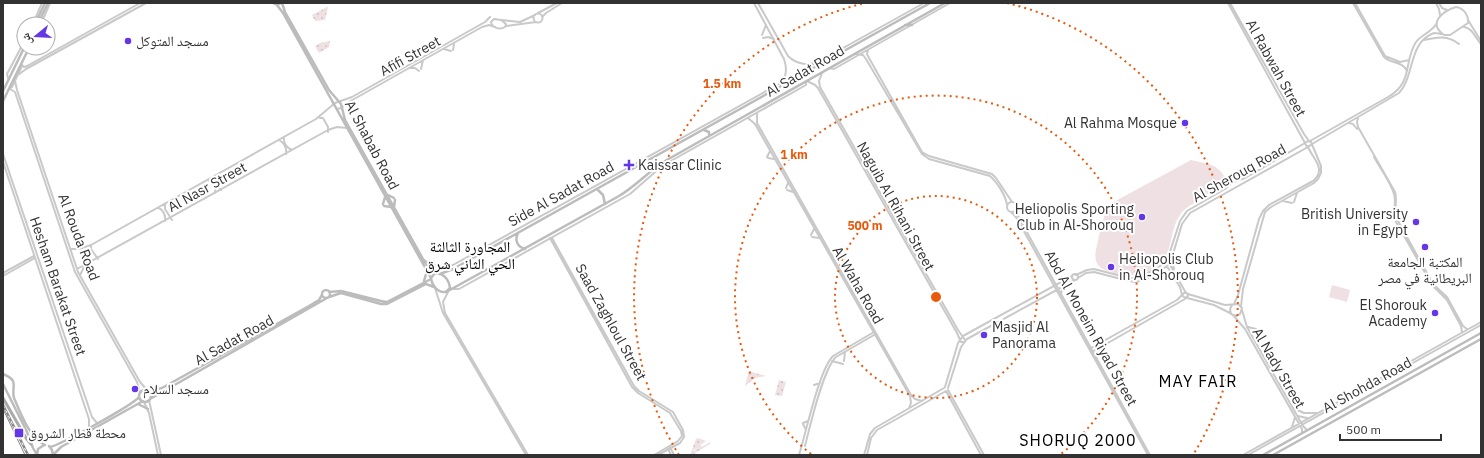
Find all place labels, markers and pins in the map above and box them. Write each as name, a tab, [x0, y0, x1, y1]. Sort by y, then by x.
place label: مسجد المتوكل	[136, 32, 209, 50]
marker: مسجد المتوكل	[123, 36, 133, 46]
place label: Al Rahma Mosque	[1064, 114, 1177, 132]
marker: Al Rahma Mosque	[1180, 118, 1190, 128]
place label: Kaissar Clinic	[638, 156, 722, 174]
marker: Kaissar Clinic	[623, 159, 635, 171]
place label: Heliopolis Sporting Club in Al-Shorouq	[1015, 200, 1135, 234]
place label: British University in Egypt	[1301, 205, 1408, 239]
marker: Heliopolis Sporting Club in Al-Shorouq	[1137, 212, 1147, 222]
marker: British University in Egypt	[1411, 217, 1421, 227]
marker: المكتبة الجامعة البريطانية في مصر	[1420, 242, 1430, 252]
place label: Heliopolis Club in Al-Shorouq	[1119, 250, 1214, 284]
place label: المكتبة الجامعة البريطانية في مصر	[1377, 253, 1472, 290]
marker: Heliopolis Club in Al-Shorouq	[1106, 262, 1116, 272]
centre of rings	[929, 290, 943, 304]
place label: El Shorouk Academy	[1360, 296, 1428, 330]
marker: El Shorouk Academy	[1430, 308, 1440, 318]
place label: Masjid Al Panorama	[992, 318, 1056, 352]
marker: Masjid Al Panorama	[979, 330, 989, 340]
place label: مسجد السلام	[143, 380, 209, 399]
marker: مسجد السلام	[130, 384, 140, 394]
place label: محطة قطار الشروق	[28, 424, 126, 442]
marker: محطة قطار الشروق	[13, 427, 25, 439]

